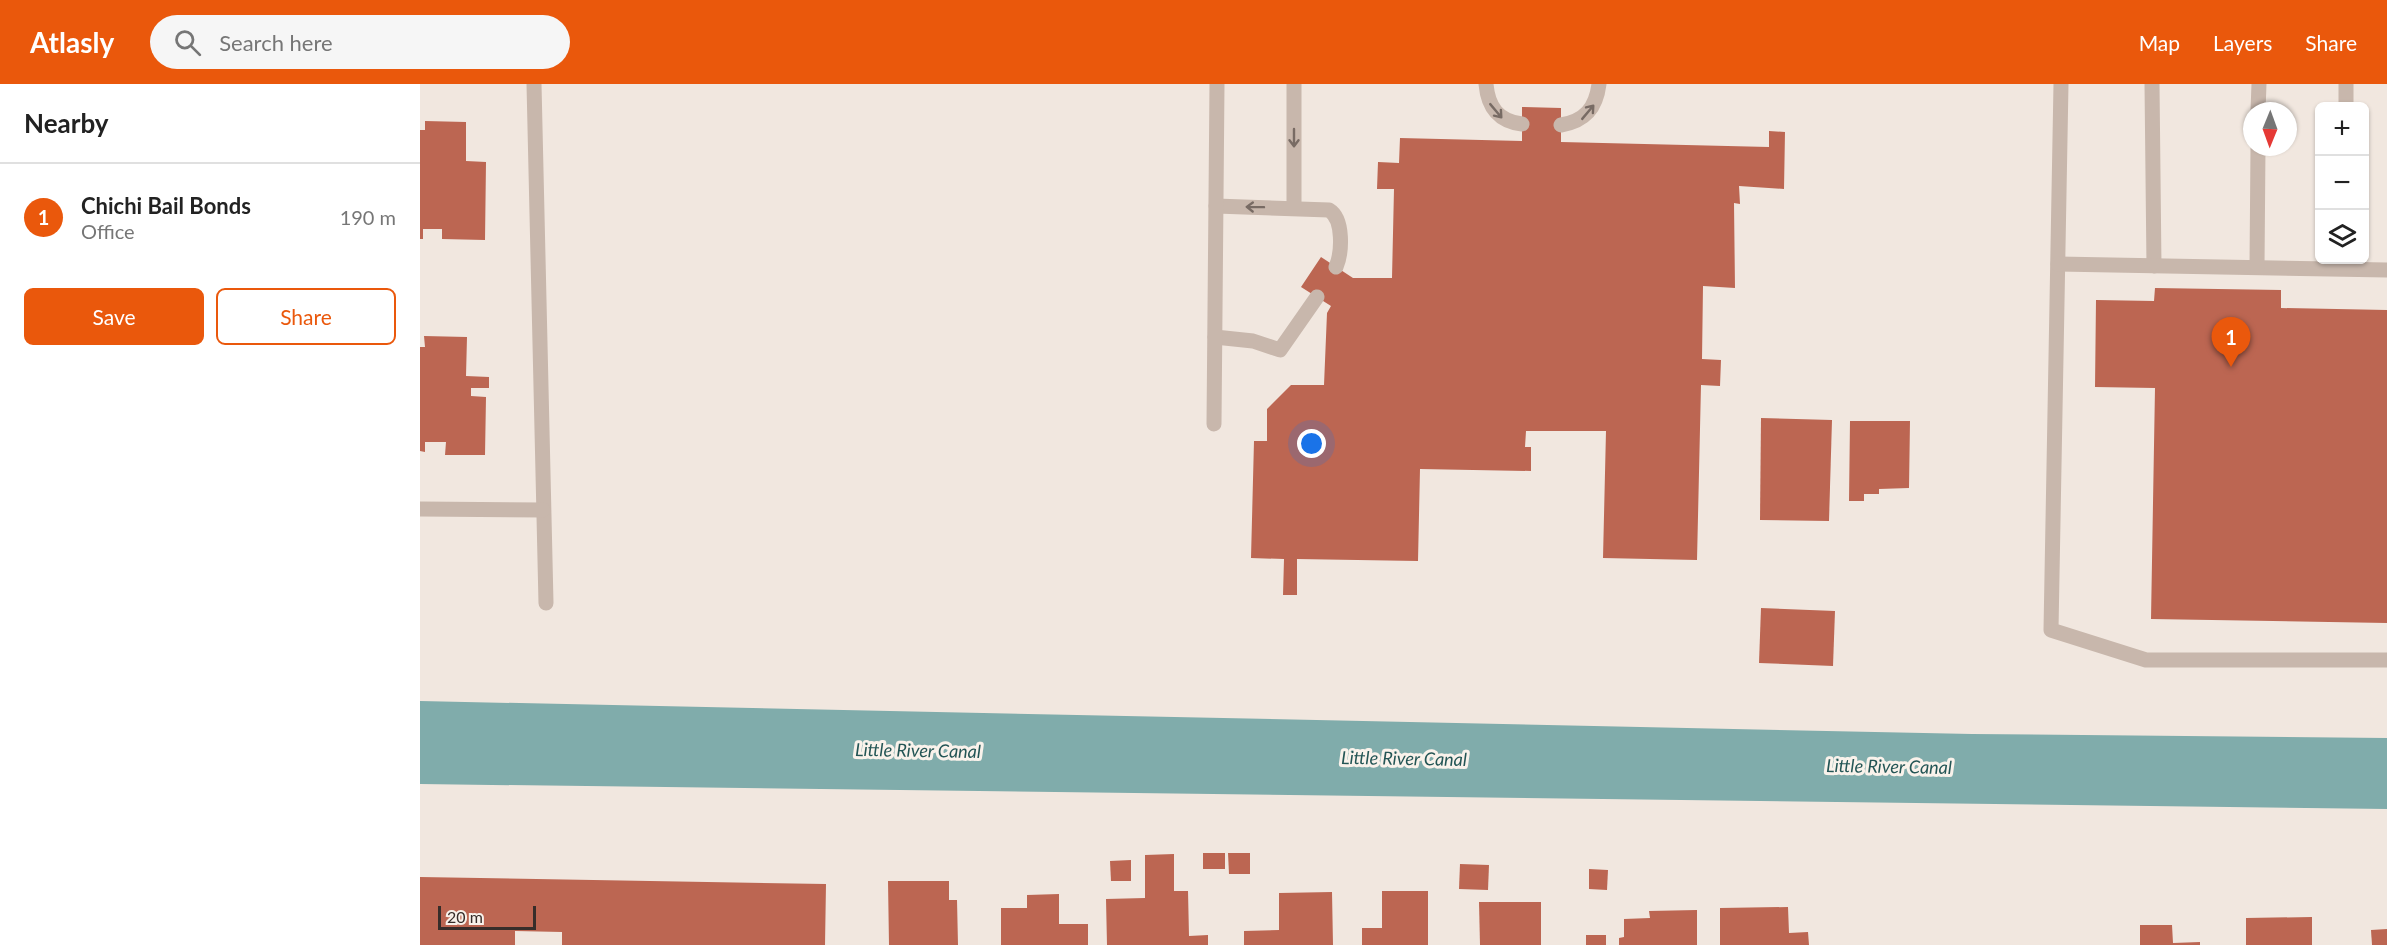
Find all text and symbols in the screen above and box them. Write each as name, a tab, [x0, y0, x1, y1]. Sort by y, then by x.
search box	[150, 15, 570, 69]
text: Atlasly	[30, 25, 114, 59]
icon: search	[171, 26, 204, 59]
text: Search here	[219, 29, 333, 56]
text: Map	[2139, 30, 2180, 55]
text: Layers	[2213, 30, 2272, 55]
text: Share	[2305, 30, 2357, 55]
north arrow	[2243, 102, 2297, 156]
map controls	[2315, 102, 2369, 264]
button: +	[2315, 102, 2369, 156]
one-way arrow	[1490, 103, 1503, 119]
one-way arrow	[1581, 104, 1594, 120]
text: Nearby	[24, 107, 109, 139]
one-way arrow	[1288, 128, 1300, 148]
button: −	[2315, 156, 2369, 210]
text: Chichi Bail Bonds	[81, 192, 251, 219]
one-way arrow	[1245, 201, 1265, 213]
text: 1	[38, 205, 49, 229]
text: 190 m	[340, 205, 396, 229]
button: layers	[2315, 210, 2369, 264]
text: Office	[81, 219, 135, 243]
button: Save	[24, 288, 204, 345]
button: Share	[216, 288, 396, 345]
pin: 1	[2212, 318, 2250, 367]
your location	[1297, 429, 1326, 458]
water label: Little River Canal	[855, 738, 981, 762]
water label: Little River Canal	[1341, 746, 1467, 770]
water label: Little River Canal	[1826, 754, 1952, 778]
scale bar	[438, 903, 536, 930]
text: 20 m	[447, 907, 483, 926]

